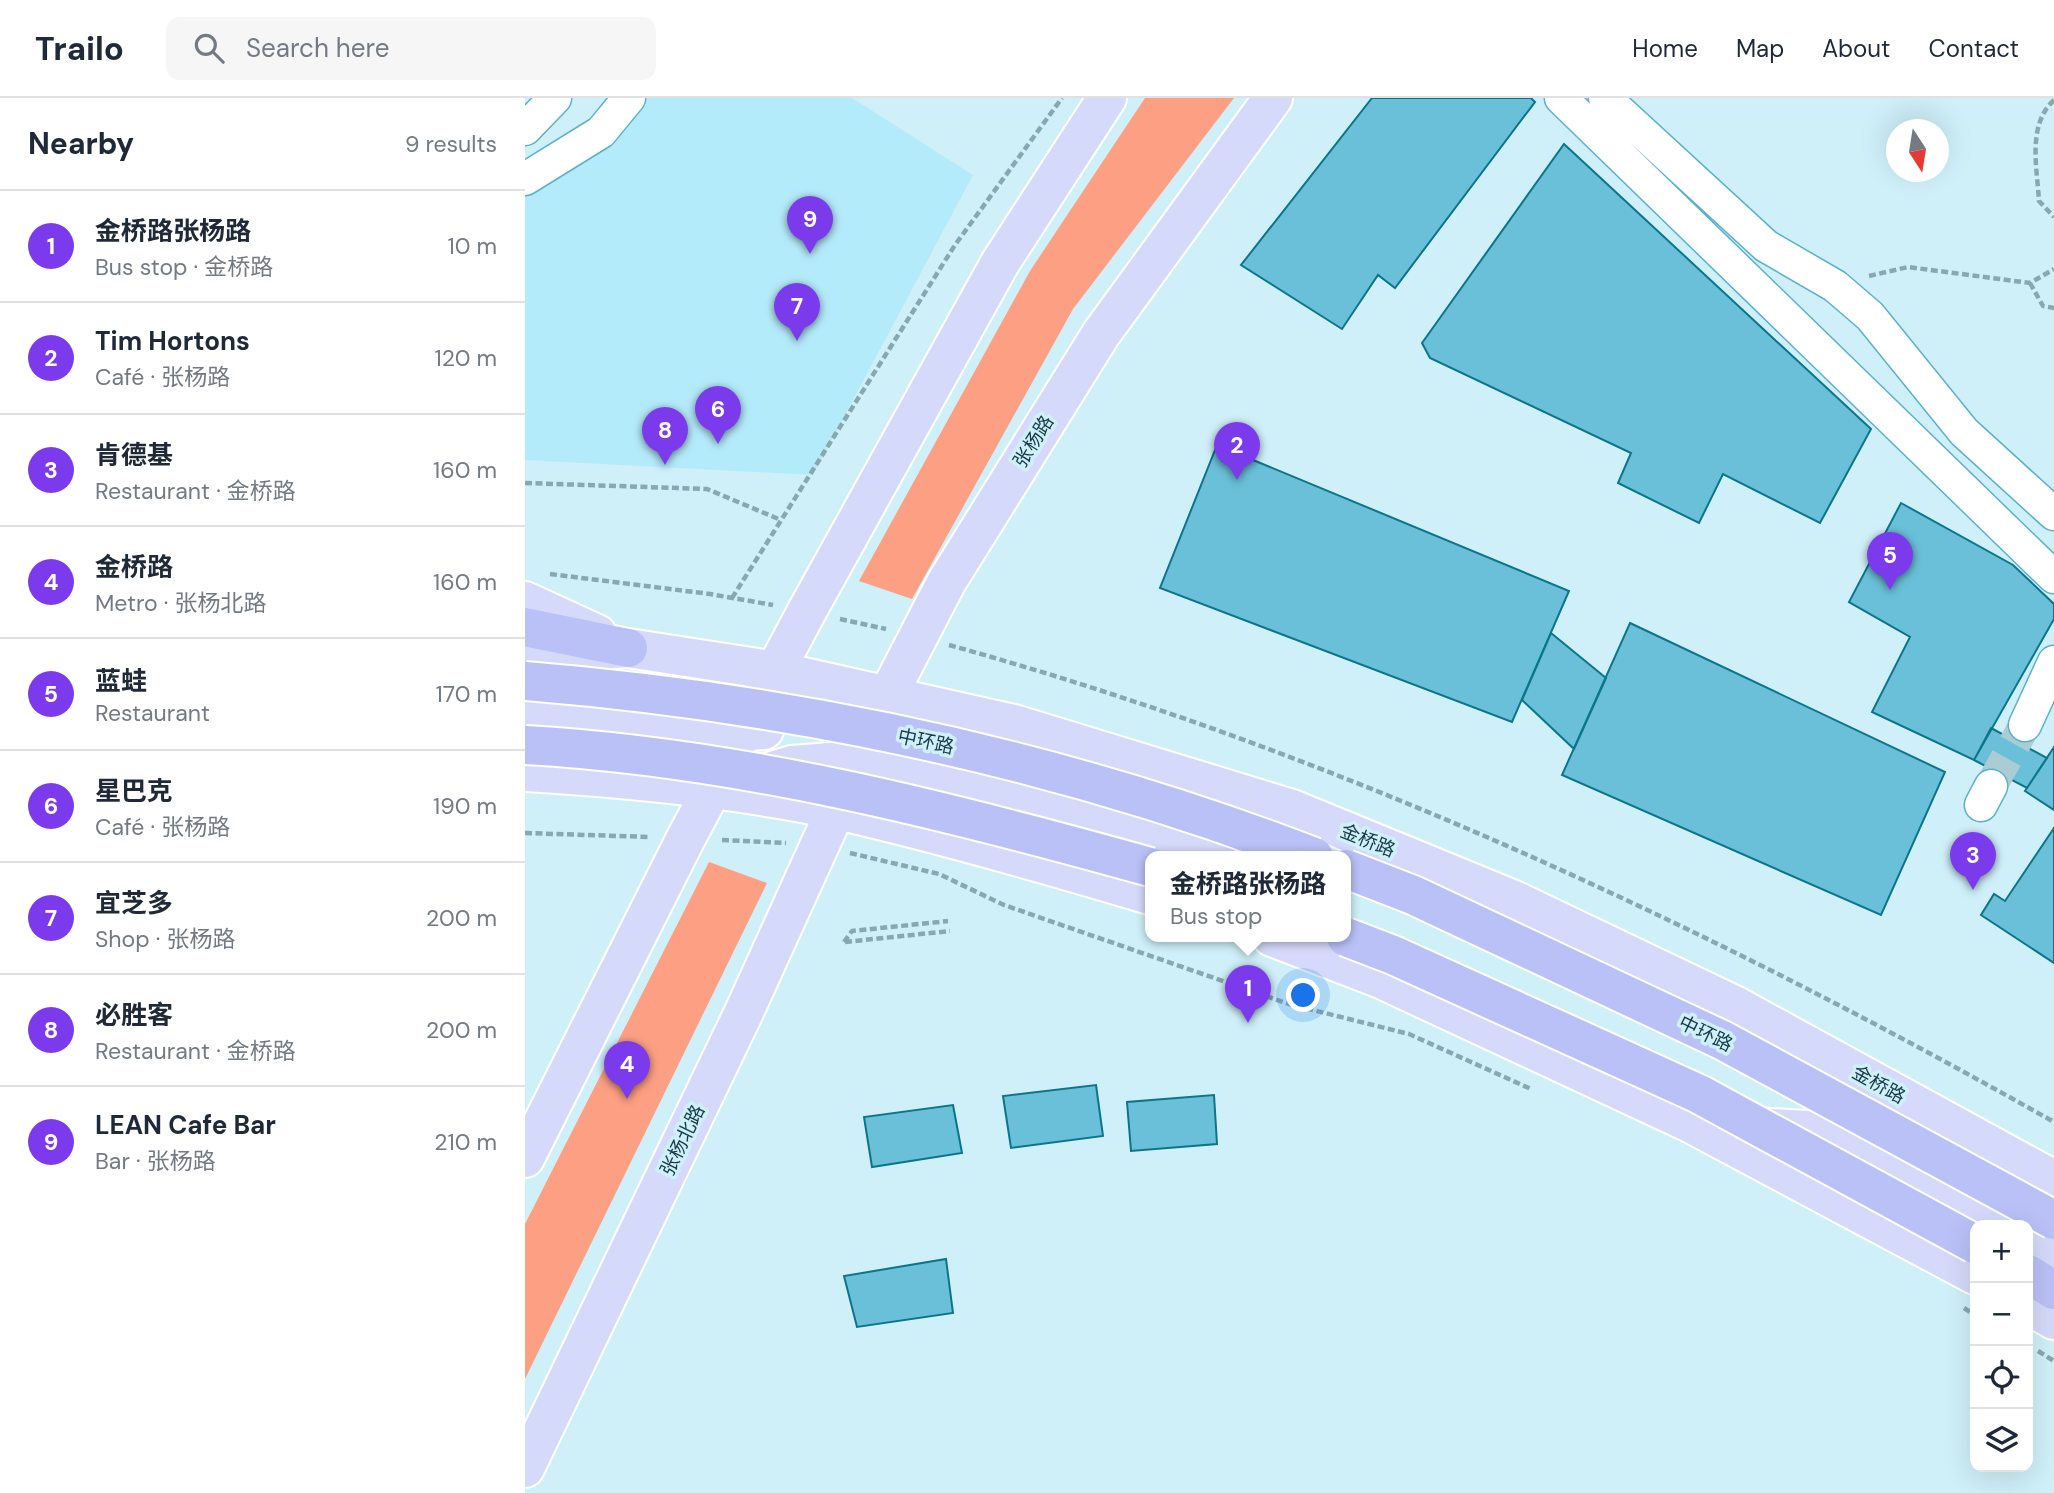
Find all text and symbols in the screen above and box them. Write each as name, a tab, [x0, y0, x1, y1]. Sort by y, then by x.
search box	[166, 17, 656, 80]
text: Trailo	[35, 27, 124, 70]
icon: search	[190, 29, 228, 67]
text: Search here	[246, 31, 389, 65]
text: Home	[1632, 33, 1698, 64]
text: Map	[1736, 33, 1784, 64]
text: About	[1822, 33, 1891, 64]
text: Contact	[1929, 33, 2019, 64]
north arrow	[1886, 119, 1949, 182]
text: Nearby	[28, 124, 134, 163]
text: 9 results	[405, 129, 497, 159]
pin: 9	[787, 196, 833, 254]
text: 金桥路张杨路	[95, 214, 251, 248]
text: 1	[47, 231, 55, 261]
text: 10 m	[447, 231, 497, 261]
text: Bus stop · 金桥路	[95, 252, 273, 282]
pin: 7	[774, 283, 820, 341]
text: Tim Hortons	[95, 324, 250, 358]
text: 2	[44, 343, 58, 373]
text: 120 m	[434, 343, 497, 373]
text: Café · 张杨路	[95, 362, 230, 392]
pin: 6	[695, 386, 741, 444]
pin: 8	[642, 407, 688, 465]
street label: 张杨路	[1008, 410, 1059, 472]
pin: 2	[1214, 422, 1260, 480]
text: 肯德基	[95, 438, 173, 472]
text: 3	[44, 455, 58, 485]
text: 160 m	[433, 455, 497, 485]
text: Restaurant · 金桥路	[95, 476, 296, 506]
pin: 5	[1867, 532, 1913, 590]
text: 金桥路	[95, 550, 173, 584]
text: 4	[44, 567, 58, 597]
text: 160 m	[433, 567, 497, 597]
text: Metro · 张杨北路	[95, 588, 267, 618]
text: 蓝蛙	[95, 664, 147, 698]
text: 5	[44, 679, 58, 709]
text: 170 m	[436, 679, 497, 709]
text: Restaurant	[95, 698, 210, 728]
street label: 中环路	[895, 723, 956, 760]
text: 星巴克	[95, 774, 173, 808]
text: 6	[44, 791, 58, 821]
text: 190 m	[433, 791, 497, 821]
text: Café · 张杨路	[95, 812, 230, 842]
street label: 金桥路	[1337, 818, 1399, 863]
pin: 3	[1950, 832, 1996, 890]
popup	[1145, 851, 1351, 942]
text: 金桥路张杨路	[1170, 867, 1326, 901]
text: 宜芝多	[95, 886, 173, 920]
text: Bus stop	[1170, 901, 1262, 931]
text: 7	[45, 903, 57, 933]
text: 200 m	[426, 903, 497, 933]
text: Shop · 张杨路	[95, 924, 235, 954]
pin: 1	[1225, 965, 1271, 1023]
your location	[1286, 978, 1320, 1012]
text: 必胜客	[95, 998, 173, 1032]
street label: 中环路	[1675, 1010, 1737, 1057]
text: 8	[44, 1015, 58, 1045]
text: 200 m	[426, 1015, 497, 1045]
text: Restaurant · 金桥路	[95, 1036, 296, 1066]
pin: 4	[604, 1041, 650, 1099]
street label: 金桥路	[1848, 1060, 1910, 1109]
street label: 张杨北路	[655, 1101, 710, 1180]
text: LEAN Cafe Bar	[95, 1108, 276, 1142]
text: 9	[44, 1127, 58, 1157]
text: 210 m	[434, 1127, 497, 1157]
text: Bar · 张杨路	[95, 1146, 216, 1176]
map controls	[1970, 1220, 2033, 1472]
button: +	[1970, 1220, 2033, 1283]
button: −	[1970, 1283, 2033, 1346]
button: locate	[1970, 1346, 2033, 1409]
button: layers	[1970, 1409, 2033, 1472]

